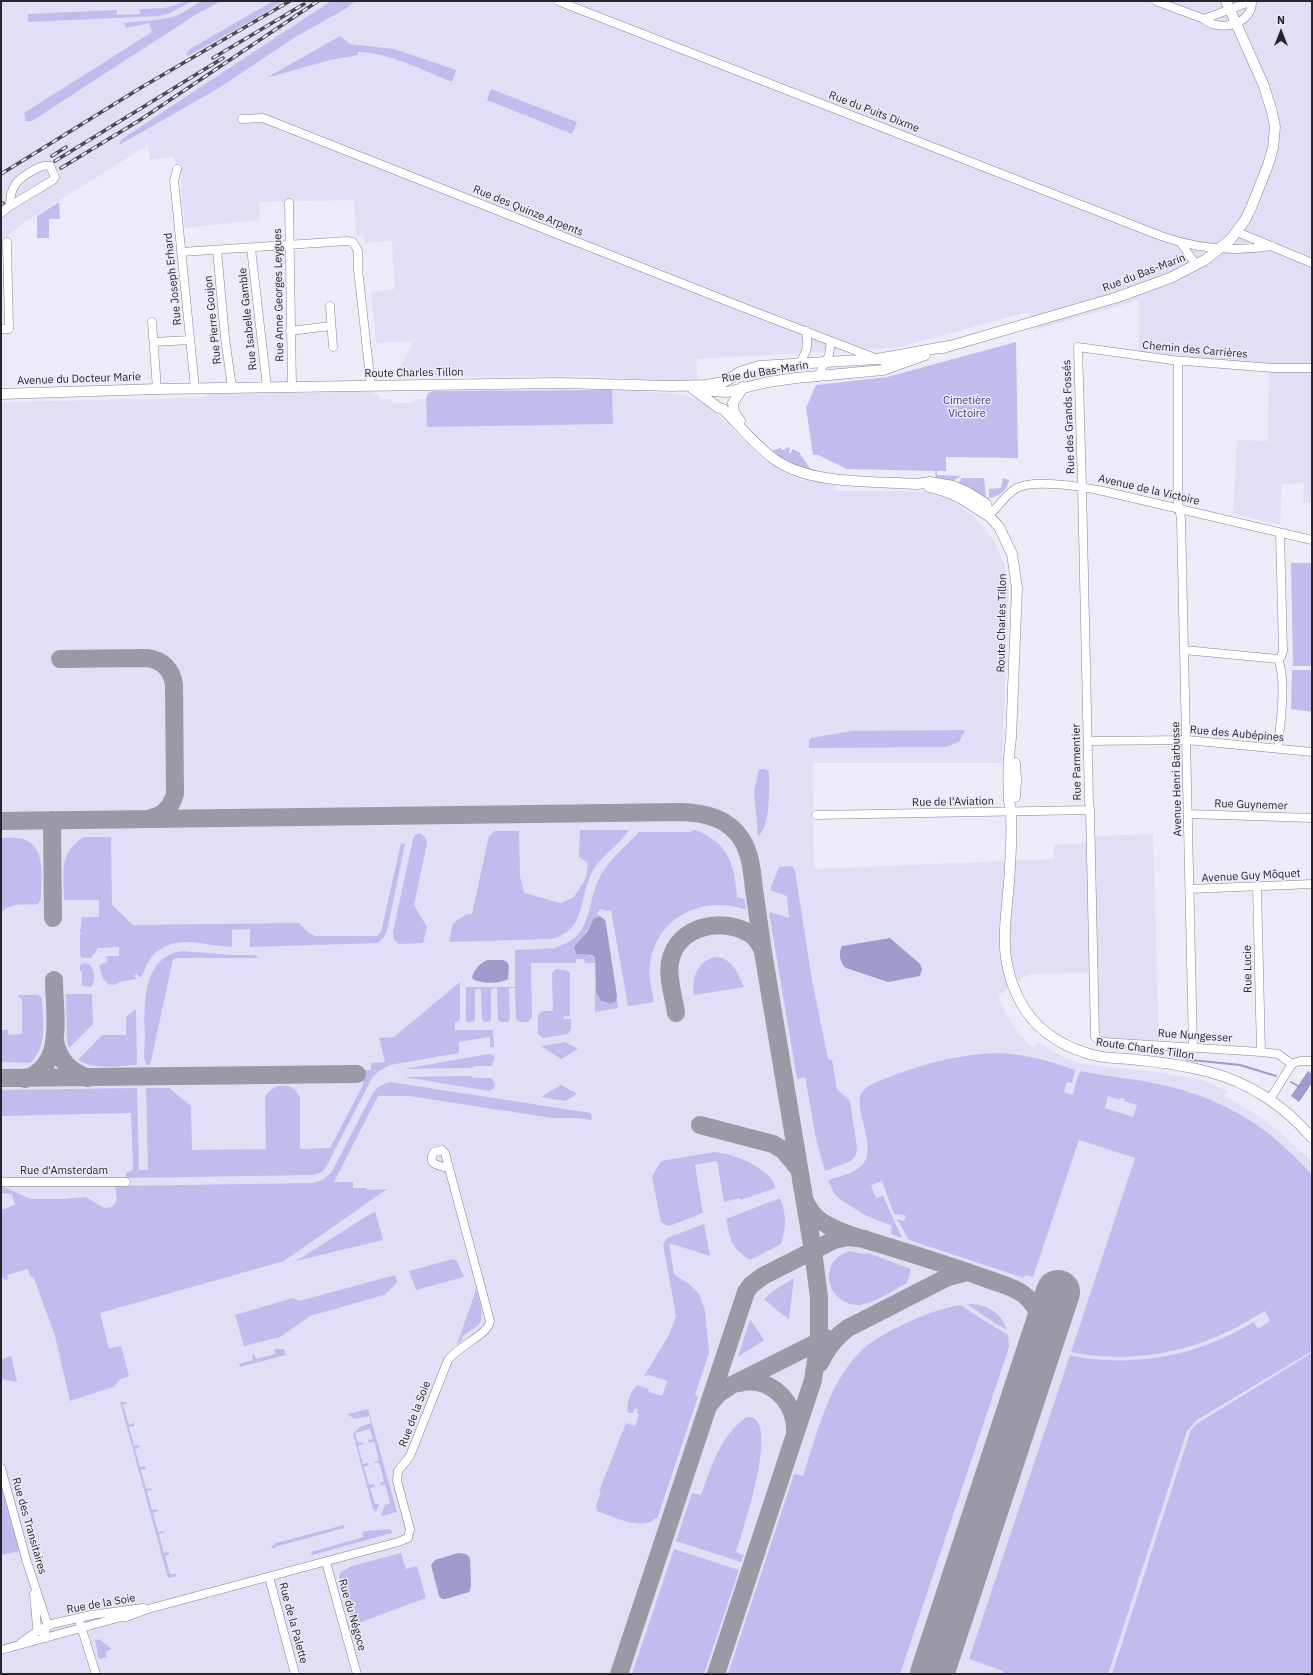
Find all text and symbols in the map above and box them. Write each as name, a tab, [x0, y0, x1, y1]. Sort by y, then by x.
north arrow	[1261, 12, 1301, 52]
text: N	[1277, 13, 1285, 27]
street label: Rue du Puits Dixme	[827, 89, 921, 135]
street label: Rue des Quinze Arpents	[471, 183, 585, 239]
street label: Rue Anne Georges Leygues	[271, 228, 287, 362]
street label: Rue Joseph Erhard	[162, 232, 184, 326]
street label: Rue du Bas-Marin	[1101, 251, 1187, 295]
street label: Rue Isabelle Gamble	[236, 267, 260, 371]
street label: Rue Pierre Goujon	[202, 275, 224, 365]
street label: Chemin des Carrières	[1142, 339, 1248, 361]
street label: Rue du Bas-Marin	[721, 359, 809, 385]
street label: Rue des Grands Fossés	[1060, 360, 1078, 474]
street label: Route Charles Tillon	[364, 366, 464, 380]
street label: Avenue du Docteur Marie	[17, 370, 141, 388]
park label: Cimetière Victoire	[943, 394, 991, 420]
street label: Avenue de la Victoire	[1097, 472, 1201, 508]
street label: Route Charles Tillon	[995, 573, 1009, 673]
street label: Avenue Henri Barbusse	[1169, 721, 1185, 837]
street label: Rue Parmentier	[1070, 723, 1084, 801]
street label: Rue des Aubépines	[1189, 723, 1285, 745]
street label: Rue de l'Aviation	[912, 795, 994, 809]
street label: Rue Guynemer	[1214, 797, 1288, 813]
street label: Avenue Guy Môquet	[1201, 867, 1301, 885]
street label: Rue Lucie	[1241, 945, 1255, 993]
street label: Rue Nungesser	[1157, 1027, 1233, 1045]
street label: Route Charles Tillon	[1095, 1036, 1195, 1062]
street label: Rue d'Amsterdam	[20, 1164, 108, 1178]
street label: Rue de la Soie	[396, 1379, 434, 1449]
street label: Rue des Transitaires	[9, 1476, 49, 1576]
street label: Rue du Négoce	[335, 1577, 369, 1653]
street label: Rue de la Palette	[276, 1581, 310, 1665]
street label: Rue de la Soie	[66, 1591, 136, 1617]

